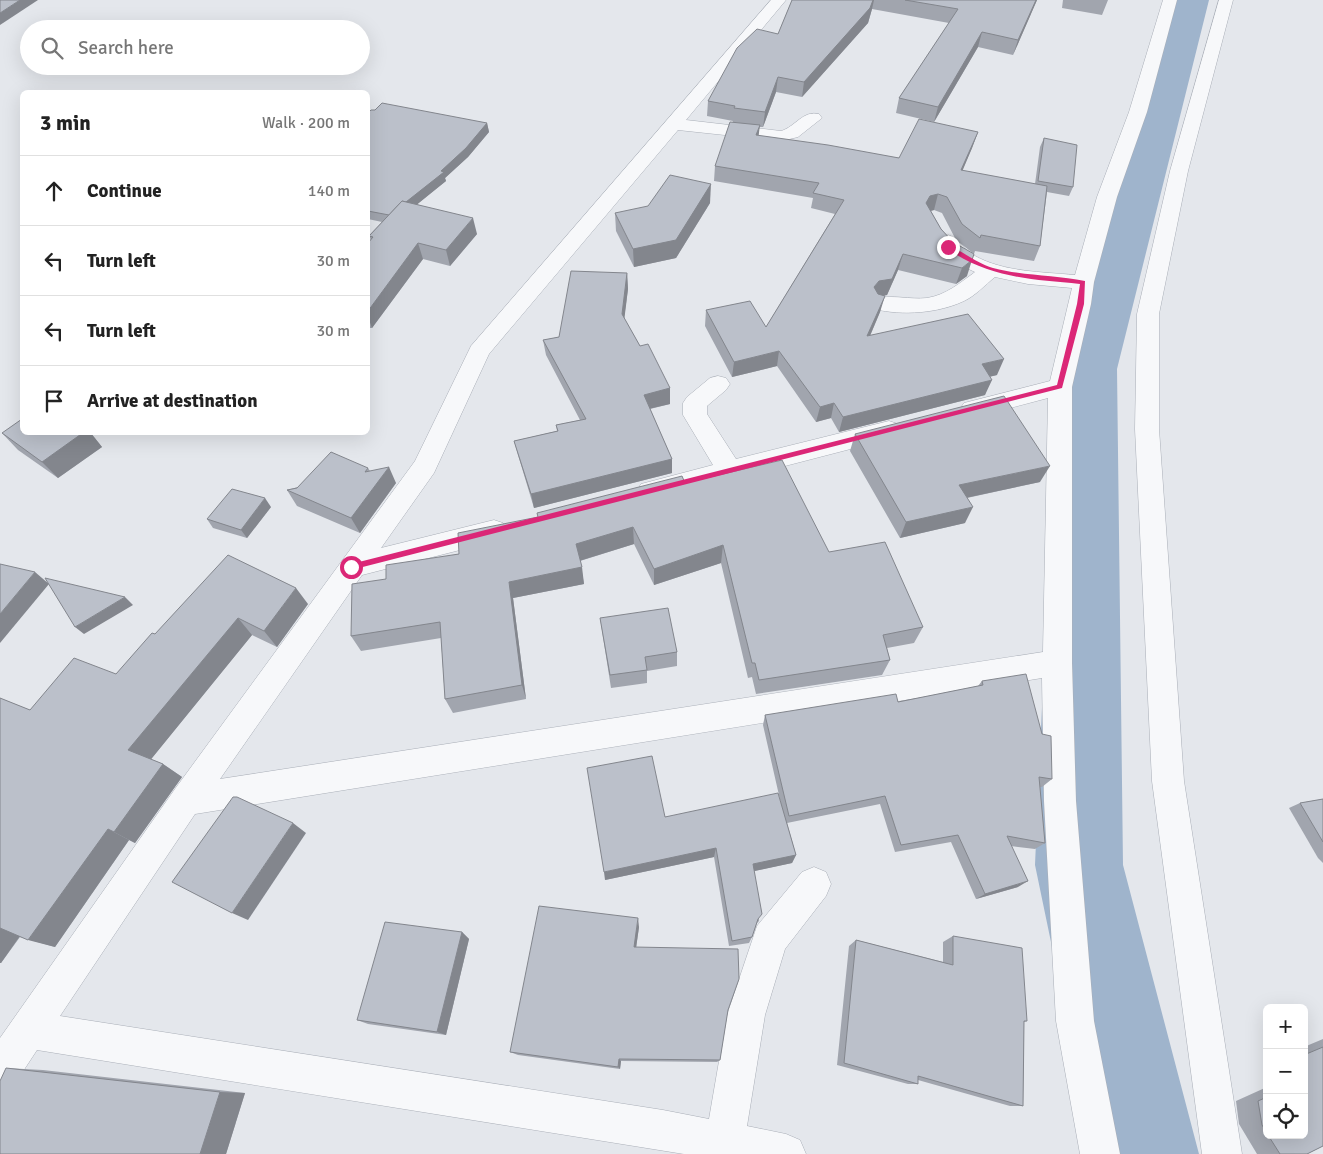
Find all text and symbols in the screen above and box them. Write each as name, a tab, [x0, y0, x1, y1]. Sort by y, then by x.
search box	[20, 20, 370, 75]
icon: search	[38, 34, 66, 62]
text: Search here	[78, 36, 174, 60]
text: 3 min	[40, 110, 91, 136]
text: Walk · 200 m	[262, 113, 350, 133]
icon: ahead	[40, 177, 68, 205]
text: Continue	[87, 179, 162, 203]
text: 140 m	[308, 181, 350, 201]
route end	[937, 236, 960, 259]
icon: left	[40, 247, 68, 275]
text: Turn left	[87, 249, 156, 273]
text: 30 m	[316, 251, 350, 271]
icon: left	[40, 317, 68, 345]
text: Turn left	[87, 319, 156, 343]
text: 30 m	[316, 321, 350, 341]
icon: arrive	[40, 387, 68, 415]
text: Arrive at destination	[87, 389, 258, 413]
route start	[340, 556, 363, 579]
map controls	[1263, 1004, 1308, 1139]
button: +	[1263, 1004, 1308, 1049]
button: −	[1263, 1049, 1308, 1094]
button: locate	[1263, 1094, 1308, 1139]

